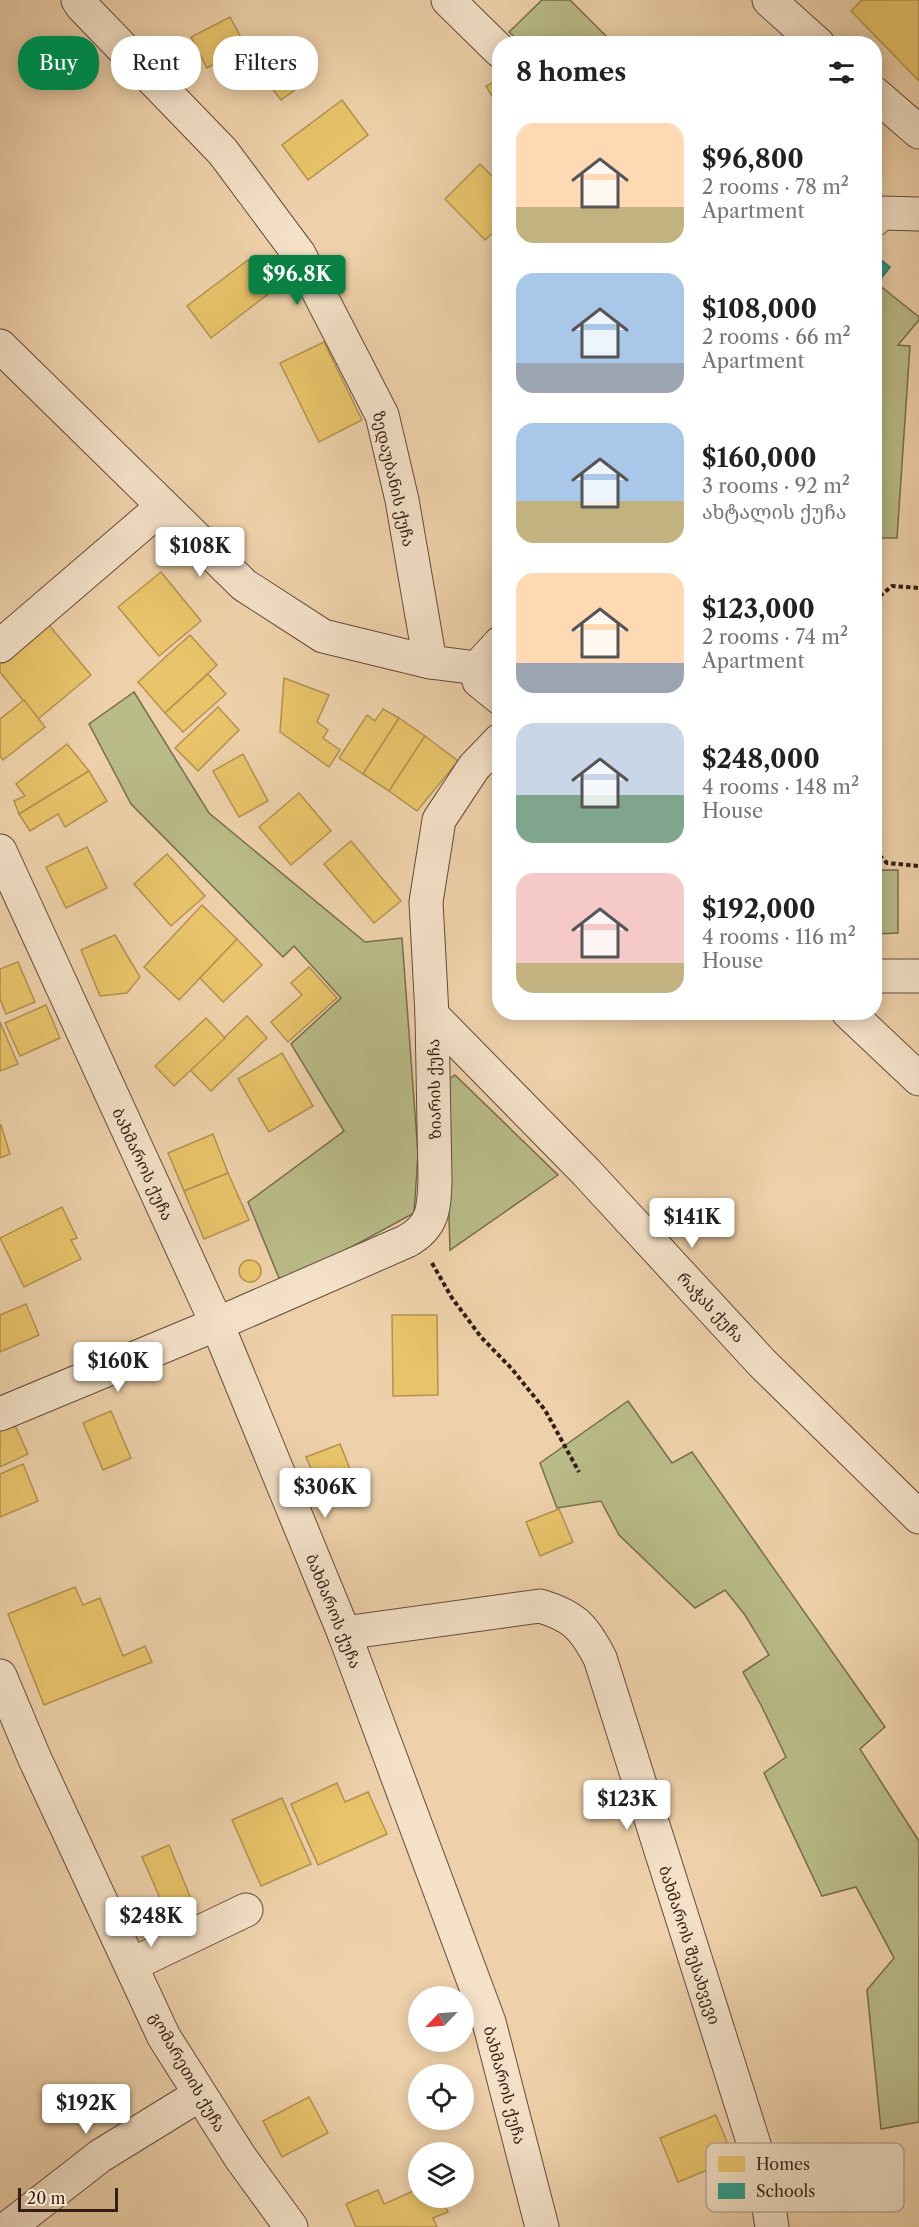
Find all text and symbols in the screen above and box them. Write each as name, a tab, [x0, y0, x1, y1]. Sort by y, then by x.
chip: Buy	[18, 36, 99, 90]
chip: Rent	[111, 36, 201, 90]
chip: Filters	[213, 36, 318, 90]
text: 8 homes	[516, 56, 626, 88]
icon: filters	[825, 56, 858, 89]
text: $96,800	[702, 143, 804, 175]
icon: home	[564, 147, 636, 219]
text: 2 rooms · 78 m²	[702, 175, 849, 199]
text: Apartment	[702, 199, 805, 223]
pin: $96.8K	[248, 255, 346, 306]
text: $96.8K	[263, 262, 331, 286]
text: $108,000	[702, 293, 817, 325]
icon: home	[564, 297, 636, 369]
text: 2 rooms · 66 m²	[702, 325, 851, 349]
text: Apartment	[702, 349, 805, 373]
street label: ზედაუბანის ქუჩა	[369, 410, 419, 548]
text: $160,000	[702, 442, 817, 474]
icon: home	[564, 447, 636, 519]
text: 3 rooms · 92 m²	[702, 474, 850, 498]
text: ახტალის ქუჩა	[702, 500, 847, 524]
pin: $108K	[158, 527, 242, 578]
text: $108K	[169, 534, 231, 558]
text: $123,000	[702, 593, 815, 625]
icon: home	[564, 597, 636, 669]
text: 2 rooms · 74 m²	[702, 625, 848, 649]
text: Apartment	[702, 649, 805, 673]
text: $248,000	[702, 743, 820, 775]
icon: home	[564, 747, 636, 819]
text: 4 rooms · 148 m²	[702, 775, 859, 799]
text: House	[702, 799, 763, 823]
text: $192,000	[702, 893, 816, 925]
icon: home	[564, 897, 636, 969]
text: 4 rooms · 116 m²	[702, 925, 856, 949]
text: House	[702, 949, 763, 973]
street label: ზიარის ქუჩა	[423, 1039, 445, 1139]
street label: ბახმაროს ქუჩა	[108, 1105, 178, 1223]
pin: $141K	[650, 1198, 734, 1249]
text: $141K	[664, 1205, 721, 1229]
street label: რაჭას ქუჩა	[673, 1268, 749, 1346]
pin: $160K	[76, 1342, 160, 1393]
text: $160K	[88, 1349, 148, 1373]
pin: $306K	[283, 1468, 367, 1519]
text: $306K	[293, 1475, 357, 1499]
street label: ბახმაროს ქუჩა	[302, 1551, 366, 1671]
pin: $123K	[585, 1780, 669, 1831]
text: $123K	[597, 1787, 657, 1811]
street label: ბახმაროს შესახვევი	[655, 1863, 725, 2027]
pin: $248K	[109, 1897, 193, 1948]
text: $248K	[119, 1904, 183, 1928]
north arrow	[408, 1986, 474, 2052]
map controls	[408, 1986, 474, 2208]
street label: გომარეთის ქუჩა	[146, 2008, 230, 2136]
street label: ბახმაროს ქუჩა	[480, 2024, 530, 2146]
button: locate	[408, 2064, 474, 2130]
pin: $192K	[44, 2084, 128, 2135]
text: $192K	[56, 2091, 116, 2115]
button: layers	[408, 2142, 474, 2208]
legend	[706, 2143, 904, 2212]
text: Homes	[756, 2154, 810, 2174]
text: Schools	[756, 2181, 815, 2201]
scale bar	[18, 2185, 118, 2212]
text: 20 m	[27, 2188, 66, 2208]

